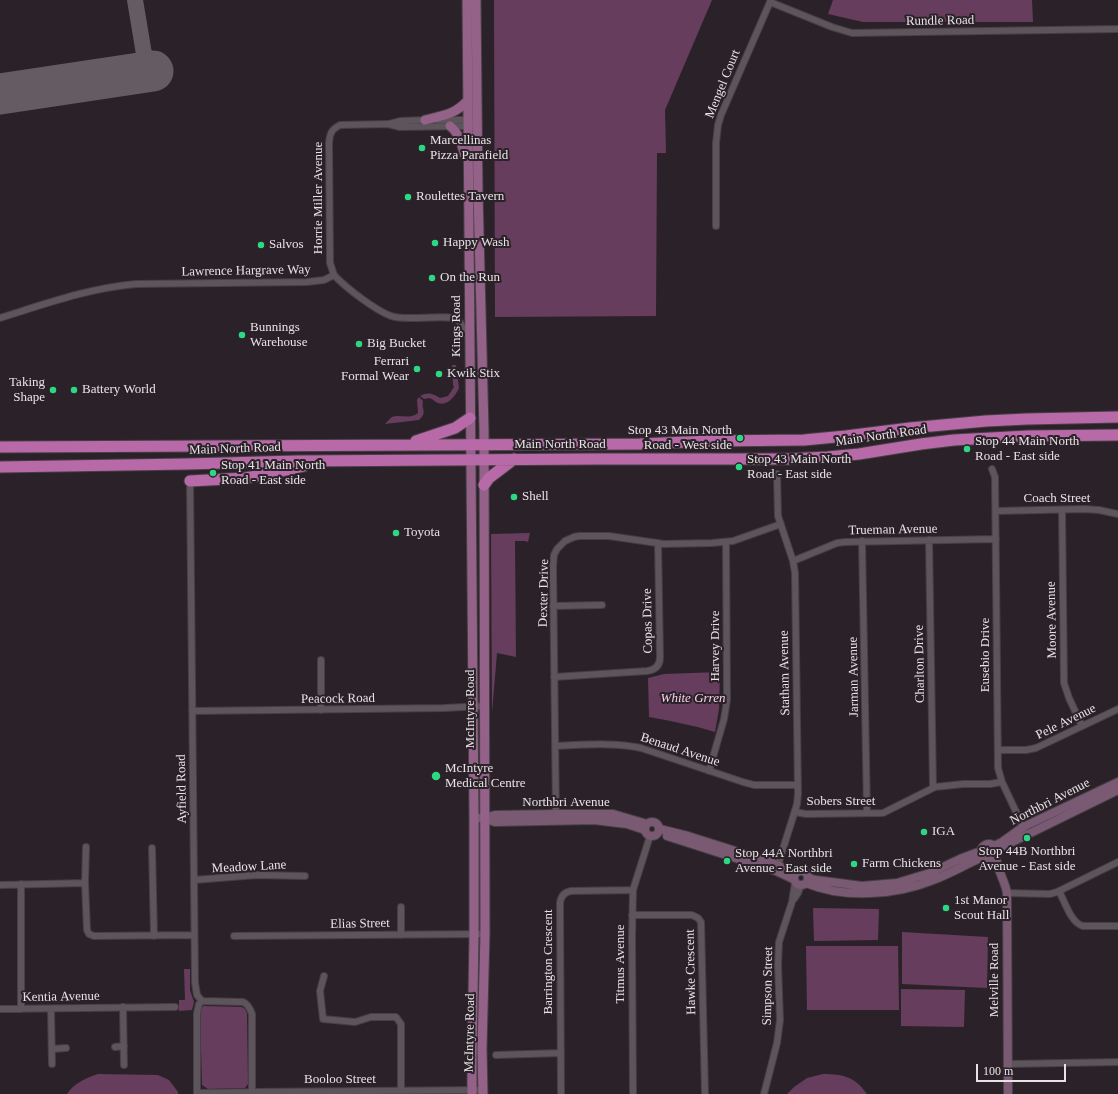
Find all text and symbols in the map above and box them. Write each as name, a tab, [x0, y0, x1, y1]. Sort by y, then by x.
street label: Rundle Road	[906, 13, 974, 29]
street label: Mengel Court	[702, 47, 744, 121]
place label: Marcellinas Pizza Parafield	[430, 133, 508, 164]
street label: Horrie Miller Avenue	[311, 142, 327, 254]
marker: Marcellinas Pizza Parafield	[417, 143, 427, 153]
place label: Roulettes Tavern	[416, 189, 504, 205]
marker: Roulettes Tavern	[403, 192, 413, 202]
place label: Happy Wash	[443, 235, 509, 251]
place label: Salvos	[269, 237, 304, 253]
marker: Happy Wash	[430, 238, 440, 248]
marker: Salvos	[256, 240, 266, 250]
street label: Lawrence Hargrave Way	[181, 262, 311, 280]
place label: On the Run	[440, 270, 500, 286]
marker: On the Run	[427, 273, 437, 283]
street label: Kings Road	[449, 295, 465, 357]
place label: Bunnings Warehouse	[250, 320, 307, 351]
marker: Bunnings Warehouse	[237, 330, 247, 340]
place label: Big Bucket	[367, 336, 426, 352]
marker: Big Bucket	[354, 339, 364, 349]
place label: Ferrari Formal Wear	[341, 354, 409, 385]
marker: Ferrari Formal Wear	[412, 364, 422, 374]
place label: Kwik Stix	[447, 366, 500, 382]
marker: Kwik Stix	[434, 369, 444, 379]
place label: Taking Shape	[9, 375, 45, 406]
place label: Battery World	[82, 382, 156, 398]
marker: Taking Shape	[48, 385, 58, 395]
marker: Battery World	[69, 385, 79, 395]
street label: Main North Road	[835, 422, 927, 450]
place label: Stop 43 Main North Road - West side	[628, 423, 732, 454]
marker: Stop 43 Main North Road - West side	[735, 433, 745, 443]
place label: Stop 44 Main North Road - East side	[975, 434, 1079, 465]
street label: Main North Road	[514, 437, 606, 453]
street label: Main North Road	[189, 440, 281, 458]
marker: Stop 44 Main North Road - East side	[962, 444, 972, 454]
place label: Stop 43 Main North Road - East side	[747, 452, 851, 483]
place label: Stop 41 Main North Road - East side	[221, 458, 325, 489]
marker: Stop 43 Main North Road - East side	[734, 462, 744, 472]
marker: Stop 41 Main North Road - East side	[208, 468, 218, 478]
place label: Shell	[522, 489, 549, 505]
street label: Coach Street	[1024, 491, 1090, 507]
marker: Shell	[509, 492, 519, 502]
street label: Trueman Avenue	[848, 521, 938, 539]
place label: Toyota	[404, 525, 440, 541]
marker: Toyota	[391, 528, 401, 538]
street label: Dexter Drive	[536, 559, 552, 627]
street label: Moore Avenue	[1044, 581, 1060, 659]
street label: Copas Drive	[640, 588, 656, 654]
street label: Harvey Drive	[708, 610, 724, 682]
street label: Eusebio Drive	[978, 618, 994, 692]
street label: Charlton Drive	[912, 625, 928, 703]
street label: Statham Avenue	[776, 630, 794, 716]
street label: Jarman Avenue	[846, 637, 862, 717]
street label: McIntyre Road	[463, 669, 479, 749]
street label: Peacock Road	[301, 691, 375, 707]
park label: White Grren	[661, 691, 725, 707]
street label: Pele Avenue	[1033, 701, 1099, 743]
street label: Benaud Avenue	[638, 730, 722, 770]
street label: Ayfield Road	[174, 754, 190, 824]
place label: McIntyre Medical Centre	[445, 761, 525, 792]
marker: McIntyre Medical Centre	[430, 770, 442, 782]
street label: Northbri Avenue	[1007, 775, 1093, 829]
street label: Sobers Street	[807, 794, 875, 810]
street label: Northbri Avenue	[522, 795, 610, 811]
place label: IGA	[932, 824, 955, 840]
marker: IGA	[919, 827, 929, 837]
marker: Stop 44B Northbri Avenue - East side	[1022, 833, 1032, 843]
place label: Stop 44B Northbri Avenue - East side	[979, 844, 1075, 875]
place label: Stop 44A Northbri Avenue - East side	[735, 846, 832, 877]
marker: Stop 44A Northbri Avenue - East side	[722, 856, 732, 866]
place label: Farm Chickens	[862, 856, 941, 872]
street label: Meadow Lane	[211, 857, 287, 877]
marker: Farm Chickens	[849, 859, 859, 869]
place label: 1st Manor Scout Hall	[954, 893, 1009, 924]
marker: 1st Manor Scout Hall	[941, 903, 951, 913]
street label: Barrington Crescent	[541, 909, 557, 1015]
street label: Elias Street	[330, 916, 390, 932]
street label: Titmus Avenue	[613, 924, 629, 1004]
street label: Hawke Crescent	[682, 929, 700, 1015]
street label: Melville Road	[987, 943, 1003, 1017]
street label: Simpson Street	[760, 946, 776, 1026]
street label: Kentia Avenue	[22, 989, 100, 1005]
street label: McIntyre Road	[462, 993, 478, 1073]
scale bar	[978, 1056, 1068, 1082]
text: 100 m	[983, 1064, 1013, 1078]
street label: Booloo Street	[304, 1072, 376, 1088]

